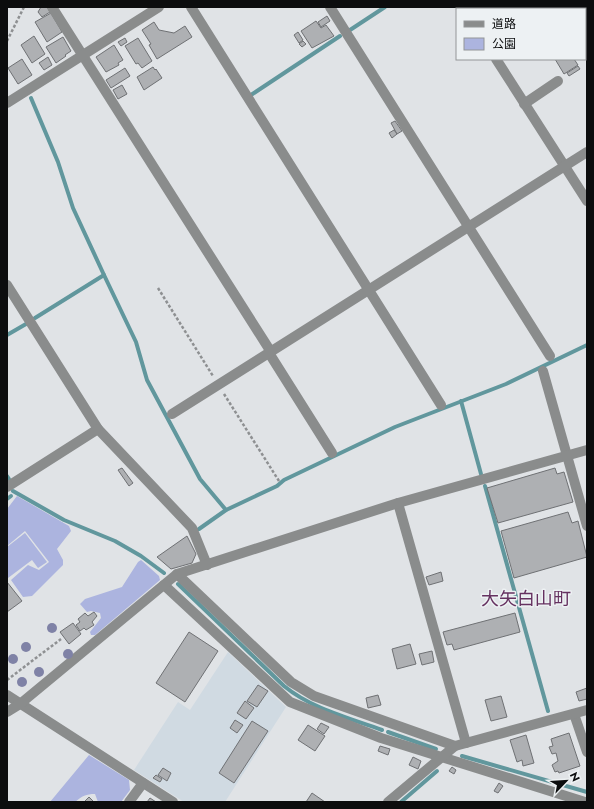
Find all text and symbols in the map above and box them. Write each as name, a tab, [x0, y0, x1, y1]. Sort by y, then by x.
legend	[456, 8, 586, 60]
text: 道路	[492, 15, 516, 33]
text: 公園	[492, 35, 516, 53]
district label: 大矢白山町	[481, 586, 571, 612]
north arrow	[546, 761, 586, 801]
text: N	[566, 769, 584, 784]

